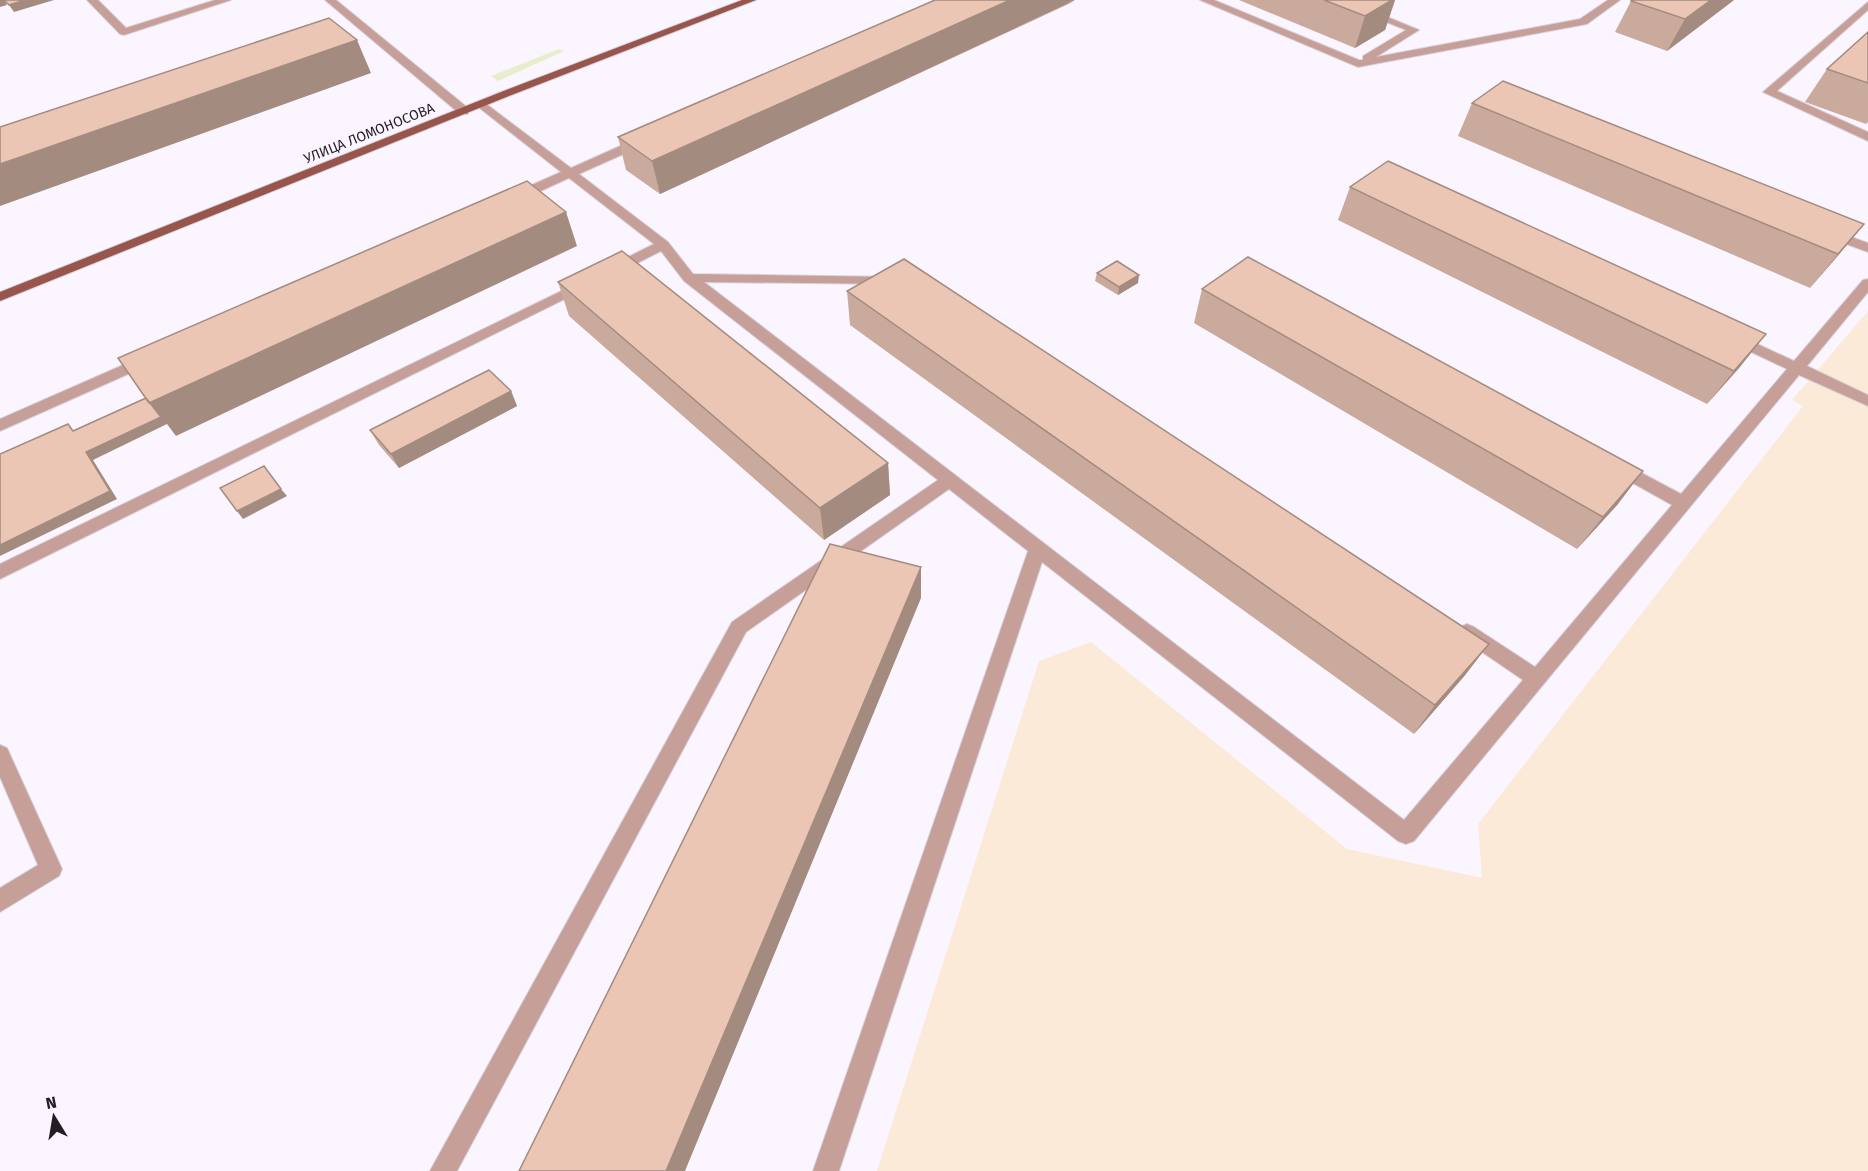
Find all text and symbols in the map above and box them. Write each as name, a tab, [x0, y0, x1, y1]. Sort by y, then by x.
street label: УЛИЦА ЛОМОНОСОВА	[301, 100, 437, 167]
north arrow	[24, 1087, 84, 1147]
text: N	[44, 1092, 58, 1113]

